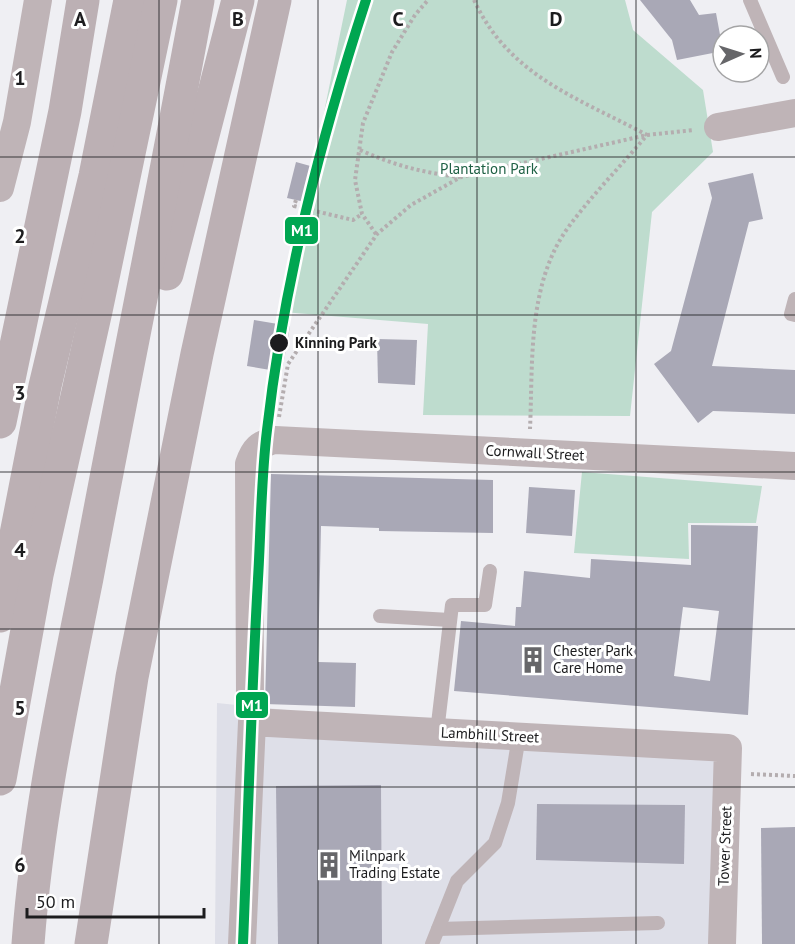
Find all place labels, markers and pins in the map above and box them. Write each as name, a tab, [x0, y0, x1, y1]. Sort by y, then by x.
marker: Kinning Park	[268, 332, 290, 354]
place label: Kinning Park	[295, 333, 378, 352]
place label: Chester Park Care Home	[553, 641, 634, 677]
building icon: Chester Park Care Home	[518, 645, 548, 675]
place label: Milnpark Trading Estate	[349, 846, 440, 882]
building icon: Milnpark Trading Estate	[314, 850, 344, 880]

